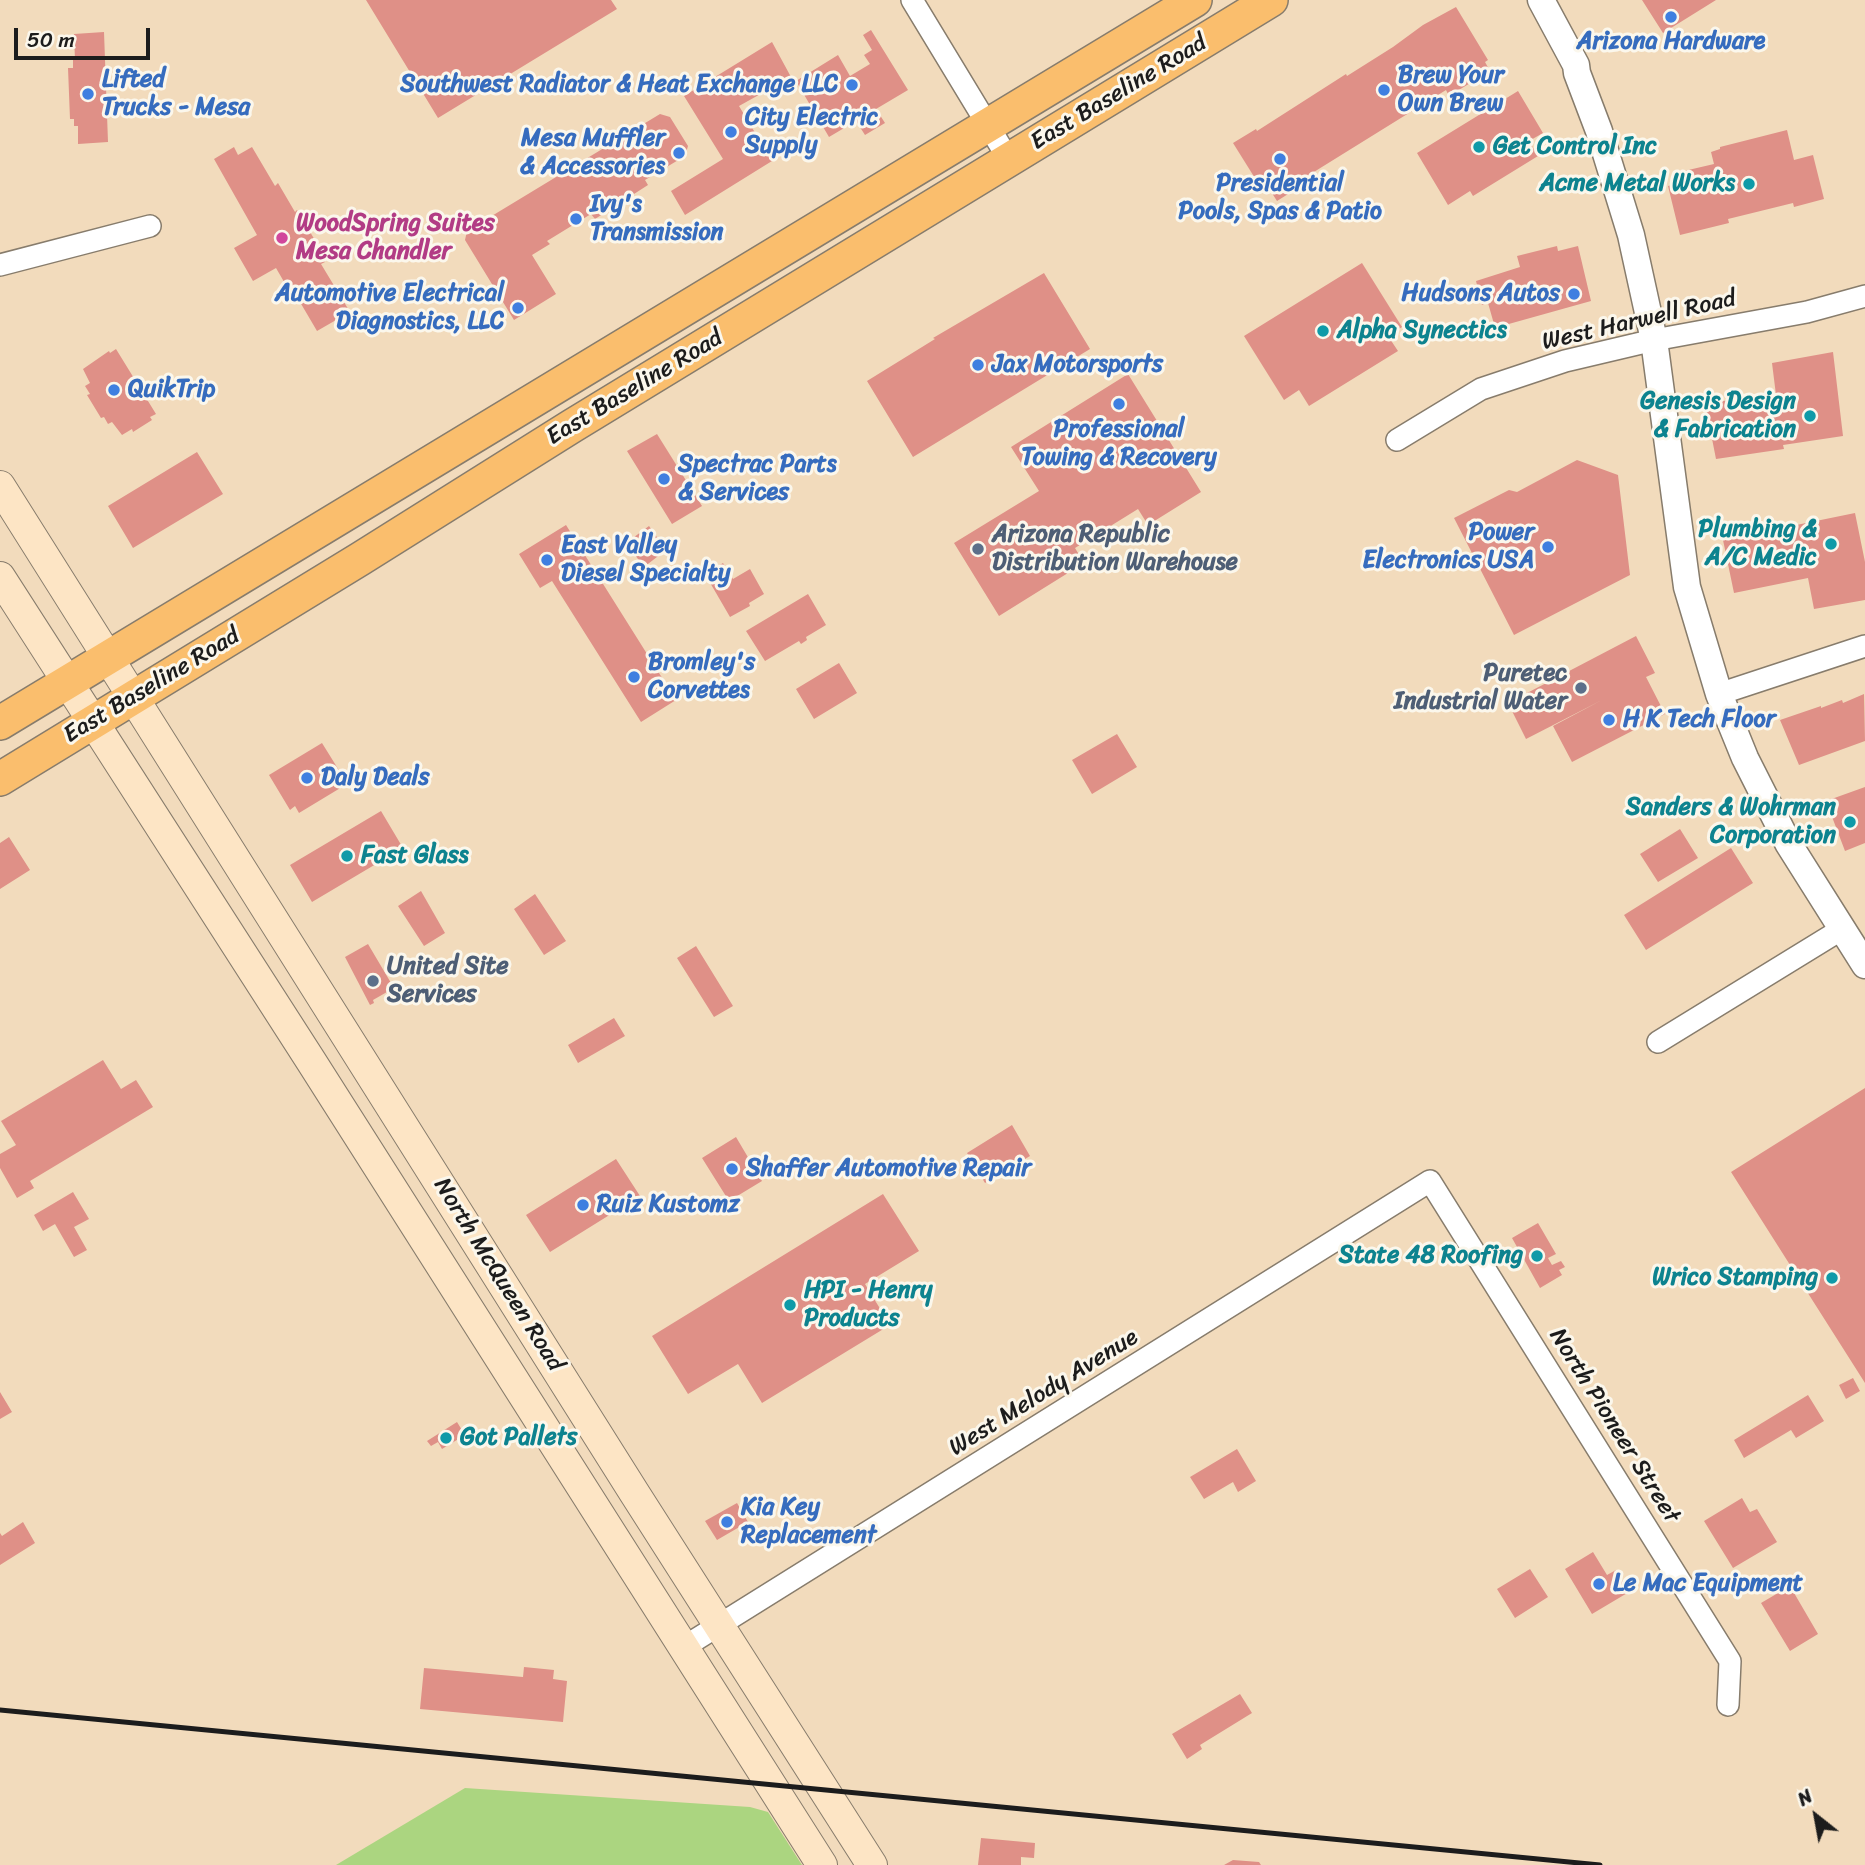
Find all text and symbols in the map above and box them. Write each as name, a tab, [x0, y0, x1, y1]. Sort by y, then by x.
marker: Arizona Hardware	[1663, 9, 1679, 25]
scale bar	[18, 14, 154, 58]
text: 50 m	[27, 21, 75, 59]
place label: Arizona Hardware	[1577, 28, 1765, 56]
street label: East Baseline Road	[1026, 29, 1212, 157]
place label: Brew Your Own Brew	[1398, 62, 1504, 118]
place label: Lifted Trucks - Mesa	[102, 66, 250, 122]
place label: Southwest Radiator & Heat Exchange LLC	[400, 71, 838, 99]
marker: Southwest Radiator & Heat Exchange LLC	[844, 77, 860, 93]
marker: Brew Your Own Brew	[1376, 82, 1392, 98]
marker: Lifted Trucks - Mesa	[80, 86, 96, 102]
place label: City Electric Supply	[745, 104, 878, 160]
marker: City Electric Supply	[723, 124, 739, 140]
place label: Mesa Muffler & Accessories	[520, 125, 665, 181]
place label: Get Control Inc	[1493, 133, 1657, 161]
marker: Get Control Inc	[1471, 139, 1487, 155]
marker: Mesa Muffler & Accessories	[671, 145, 687, 161]
marker: Presidential Pools, Spas & Patio	[1272, 151, 1288, 167]
place label: Presidential Pools, Spas & Patio	[1178, 170, 1382, 226]
place label: Acme Metal Works	[1540, 170, 1735, 198]
marker: Acme Metal Works	[1741, 176, 1757, 192]
place label: Ivy's Transmission	[590, 191, 724, 247]
place label: WoodSpring Suites Mesa Chandler	[296, 210, 495, 266]
marker: Ivy's Transmission	[568, 211, 584, 227]
marker: WoodSpring Suites Mesa Chandler	[274, 230, 290, 246]
place label: Automotive Electrical Diagnostics, LLC	[275, 280, 504, 336]
place label: Hudsons Autos	[1402, 280, 1560, 308]
street label: West Harwell Road	[1539, 285, 1739, 357]
marker: Hudsons Autos	[1566, 286, 1582, 302]
marker: Automotive Electrical Diagnostics, LLC	[510, 300, 526, 316]
place label: Alpha Synectics	[1337, 317, 1507, 345]
marker: Alpha Synectics	[1315, 323, 1331, 339]
street label: East Baseline Road	[542, 324, 728, 452]
place label: Jax Motorsports	[992, 351, 1163, 379]
marker: Jax Motorsports	[970, 357, 986, 373]
place label: QuikTrip	[128, 376, 216, 404]
marker: QuikTrip	[106, 382, 122, 398]
place label: Genesis Design & Fabrication	[1640, 388, 1796, 444]
marker: Professional Towing & Recovery	[1111, 396, 1127, 412]
marker: Genesis Design & Fabrication	[1802, 408, 1818, 424]
place label: Professional Towing & Recovery	[1021, 416, 1217, 472]
place label: Spectrac Parts & Services	[678, 451, 837, 507]
marker: Spectrac Parts & Services	[656, 471, 672, 487]
place label: Plumbing & A/C Medic	[1698, 516, 1817, 572]
place label: Power Electronics USA	[1362, 519, 1534, 575]
place label: Arizona Republic Distribution Warehouse	[992, 521, 1238, 577]
place label: East Valley Diesel Specialty	[561, 532, 731, 588]
marker: Plumbing & A/C Medic	[1823, 536, 1839, 552]
marker: Power Electronics USA	[1540, 539, 1556, 555]
marker: Arizona Republic Distribution Warehouse	[970, 541, 986, 557]
marker: East Valley Diesel Specialty	[539, 552, 555, 568]
street label: East Baseline Road	[59, 622, 245, 750]
place label: Bromley's Corvettes	[648, 649, 755, 705]
place label: Puretec Industrial Water	[1394, 660, 1567, 716]
marker: Bromley's Corvettes	[626, 669, 642, 685]
marker: Puretec Industrial Water	[1573, 680, 1589, 696]
place label: H K Tech Floor	[1623, 706, 1776, 734]
marker: H K Tech Floor	[1601, 712, 1617, 728]
place label: Daly Deals	[321, 764, 430, 792]
marker: Daly Deals	[299, 770, 315, 786]
place label: Sanders & Wohrman Corporation	[1626, 794, 1836, 850]
marker: Sanders & Wohrman Corporation	[1842, 814, 1858, 830]
place label: Fast Glass	[361, 842, 469, 870]
marker: Fast Glass	[339, 848, 355, 864]
place label: United Site Services	[387, 953, 509, 1009]
marker: United Site Services	[365, 973, 381, 989]
place label: Shaffer Automotive Repair	[746, 1155, 1031, 1183]
marker: Shaffer Automotive Repair	[724, 1161, 740, 1177]
street label: North McQueen Road	[427, 1173, 569, 1377]
place label: Ruiz Kustomz	[597, 1191, 740, 1219]
marker: Ruiz Kustomz	[575, 1197, 591, 1213]
place label: State 48 Roofing	[1339, 1242, 1523, 1270]
marker: State 48 Roofing	[1529, 1248, 1545, 1264]
place label: Wrico Stamping	[1652, 1264, 1818, 1292]
marker: Wrico Stamping	[1824, 1270, 1840, 1286]
place label: HPI - Henry Products	[804, 1277, 933, 1333]
marker: HPI - Henry Products	[782, 1297, 798, 1313]
street label: West Melody Avenue	[944, 1323, 1144, 1463]
street label: North Pioneer Street	[1542, 1323, 1686, 1529]
place label: Got Pallets	[460, 1424, 577, 1452]
marker: Got Pallets	[438, 1430, 454, 1446]
place label: Kia Key Replacement	[741, 1494, 876, 1550]
marker: Kia Key Replacement	[719, 1514, 735, 1530]
place label: Le Mac Equipment	[1613, 1570, 1803, 1598]
marker: Le Mac Equipment	[1591, 1576, 1607, 1592]
text: N	[1791, 1780, 1819, 1815]
north arrow	[1781, 1781, 1851, 1851]

